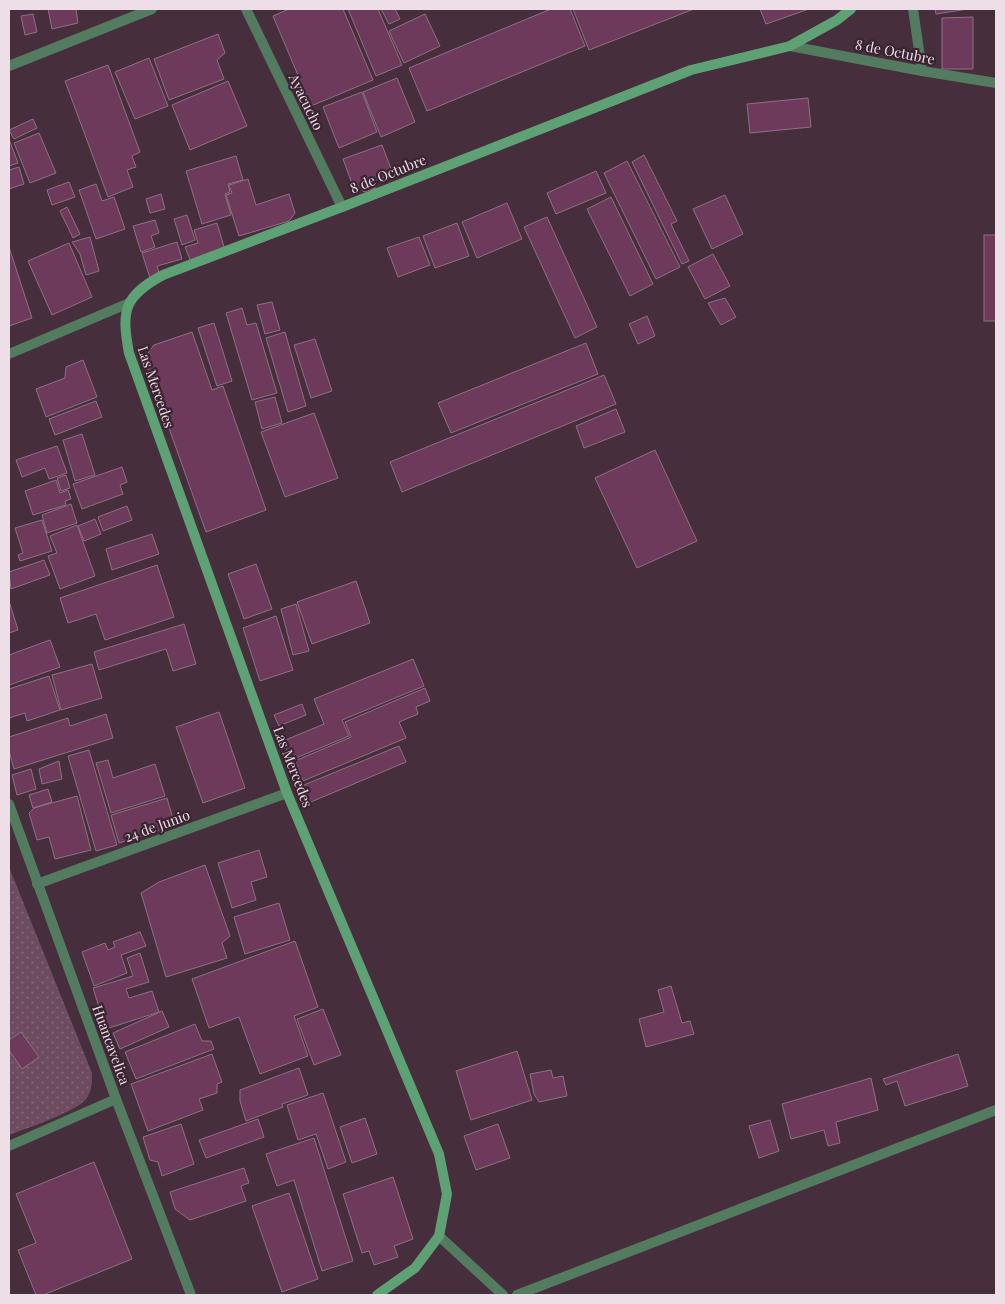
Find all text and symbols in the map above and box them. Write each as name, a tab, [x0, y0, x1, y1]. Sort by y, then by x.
street label: 8 de Octubre	[854, 34, 936, 69]
street label: Ayacucho	[284, 70, 328, 133]
street label: 8 de Octubre	[347, 150, 429, 197]
street label: Las Mercedes	[134, 343, 179, 430]
street label: Las Mercedes	[269, 724, 318, 810]
street label: 24 de Junio	[121, 805, 193, 846]
street label: Huancavelica	[88, 1002, 135, 1087]

